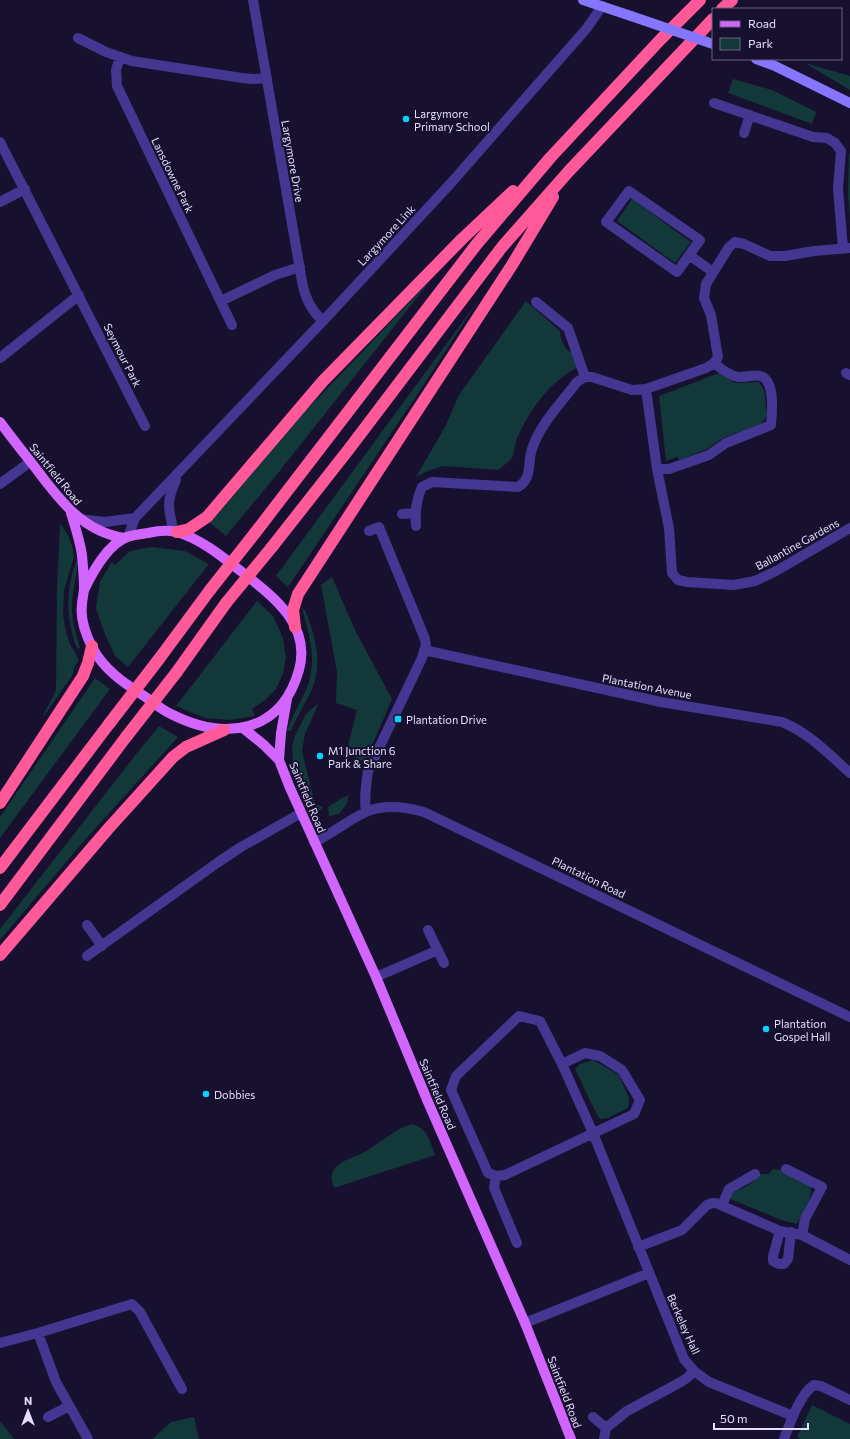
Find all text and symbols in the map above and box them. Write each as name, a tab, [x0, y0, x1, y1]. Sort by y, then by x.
legend	[712, 8, 842, 60]
text: Road	[748, 16, 776, 30]
text: Park	[748, 36, 774, 50]
place label: Largymore Primary School	[414, 107, 490, 133]
marker: Largymore Primary School	[401, 114, 411, 124]
street label: Largymore Drive	[279, 119, 307, 203]
street label: Lansdowne Park	[149, 135, 197, 215]
street label: Largymore Link	[355, 202, 417, 268]
street label: Seymour Park	[101, 321, 145, 389]
street label: Saintfield Road	[27, 440, 85, 508]
street label: Ballantine Gardens	[753, 516, 841, 572]
street label: Plantation Avenue	[601, 671, 693, 701]
place label: Plantation Drive	[406, 713, 487, 726]
marker: Plantation Drive	[393, 714, 403, 724]
place label: M1 Junction 6 Park & Share	[328, 744, 396, 770]
marker: M1 Junction 6 Park & Share	[315, 751, 325, 761]
street label: Saintfield Road	[287, 760, 329, 834]
street label: Plantation Road	[550, 854, 628, 900]
place label: Plantation Gospel Hall	[774, 1017, 830, 1043]
marker: Plantation Gospel Hall	[761, 1024, 771, 1034]
street label: Saintfield Road	[417, 1057, 459, 1131]
place label: Dobbies	[214, 1088, 255, 1101]
marker: Dobbies	[201, 1089, 211, 1099]
street label: Berkeley Hall	[665, 1292, 703, 1356]
street label: Saintfield Road	[545, 1354, 585, 1430]
north arrow	[8, 1391, 48, 1431]
text: N	[24, 1394, 32, 1407]
scale bar	[714, 1405, 808, 1431]
text: 50 m	[720, 1411, 748, 1425]

